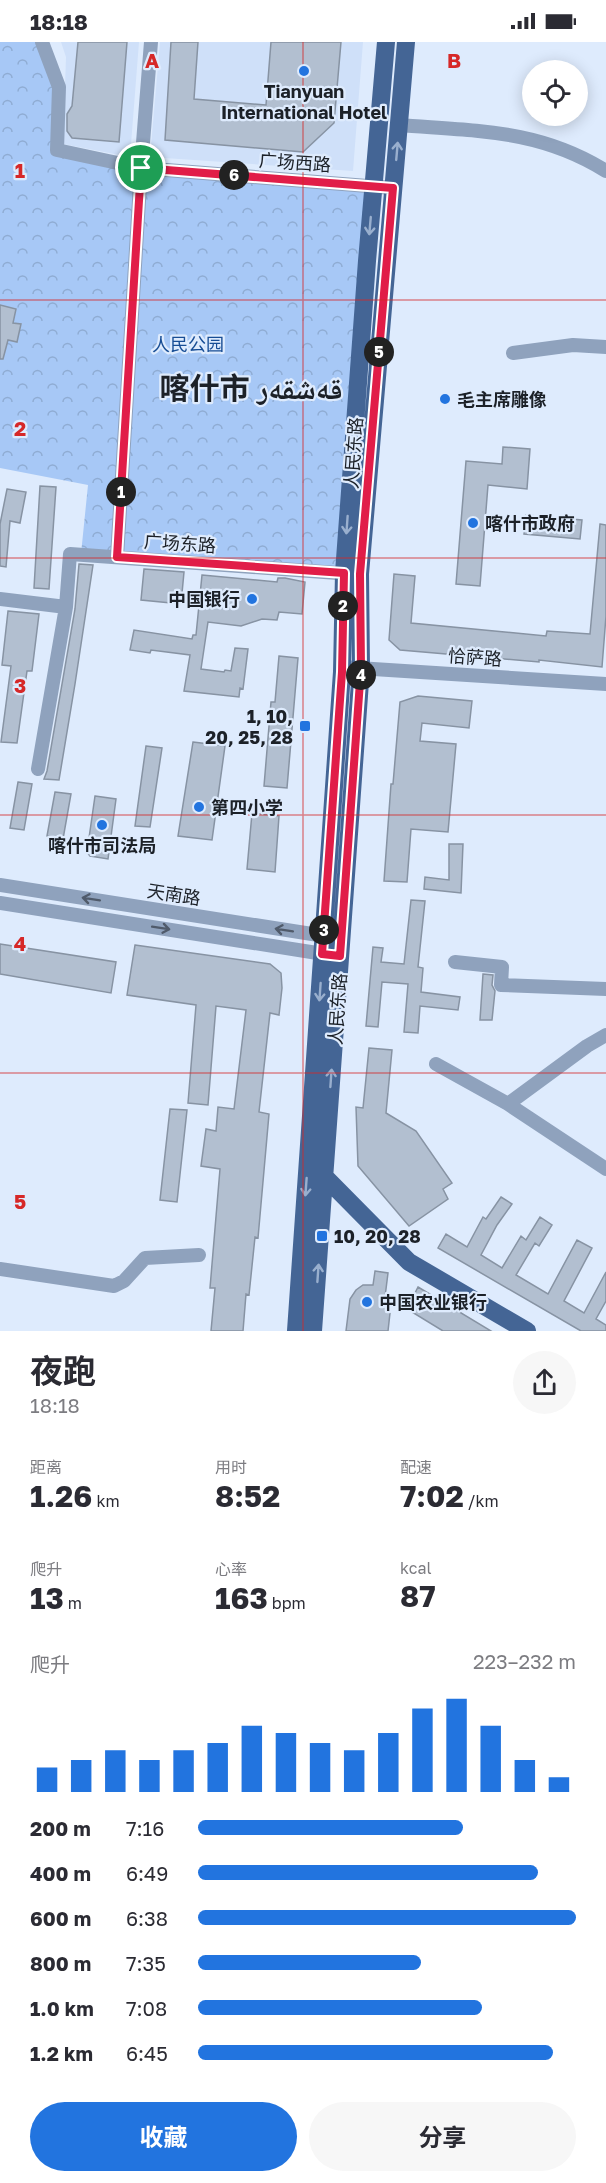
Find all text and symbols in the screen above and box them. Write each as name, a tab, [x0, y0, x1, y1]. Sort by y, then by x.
text: 18:18	[30, 8, 88, 35]
text: A	[145, 48, 159, 72]
text: B	[447, 48, 461, 72]
map controls	[522, 60, 588, 126]
button: locate	[522, 60, 588, 126]
marker: Tianyuan International Hotel	[297, 64, 311, 78]
place label: Tianyuan International Hotel	[221, 80, 387, 123]
one-way arrow	[392, 141, 403, 161]
pin	[115, 142, 166, 193]
street label: 广场西路	[258, 149, 332, 175]
icon: arrive	[124, 151, 157, 184]
text: 1	[15, 158, 25, 182]
pin: 6	[219, 160, 249, 190]
text: 6	[229, 165, 239, 185]
one-way arrow	[364, 215, 375, 235]
park label: 人民公园	[152, 333, 224, 355]
pin: 5	[364, 337, 394, 367]
text: 5	[374, 342, 384, 362]
district label: 喀什市 قەشقەر	[160, 370, 342, 406]
place label: 毛主席雕像	[457, 388, 547, 410]
marker: 毛主席雕像	[438, 392, 452, 406]
text: 2	[14, 416, 26, 440]
street label: 人民东路	[340, 416, 366, 490]
pin: 1	[106, 477, 136, 507]
text: 1	[117, 482, 125, 502]
place label: 喀什市政府	[485, 512, 575, 534]
one-way arrow	[342, 514, 353, 534]
marker: 喀什市政府	[466, 516, 480, 530]
street label: 广场东路	[143, 530, 217, 556]
place label: 中国银行	[168, 588, 240, 610]
pin: 2	[328, 591, 358, 621]
marker: 中国银行	[245, 592, 259, 606]
text: 2	[338, 596, 348, 616]
street label: 恰萨路	[447, 644, 503, 670]
pin: 4	[346, 660, 376, 690]
text: 4	[356, 665, 366, 685]
text: 3	[14, 673, 26, 697]
place label: 1, 10, 20, 25, 28	[205, 705, 293, 748]
marker: 1, 10, 20, 25, 28	[298, 719, 312, 733]
place label: 第四小学	[211, 796, 283, 818]
marker: 第四小学	[192, 800, 206, 814]
marker: 喀什市司法局	[95, 818, 109, 832]
place label: 喀什市司法局	[48, 834, 156, 856]
street label: 天南路	[146, 879, 202, 909]
one-way arrow	[82, 894, 102, 905]
pin: 3	[309, 915, 339, 945]
text: 3	[319, 920, 329, 940]
one-way arrow	[151, 923, 171, 934]
one-way arrow	[275, 924, 294, 935]
text: 4	[14, 931, 26, 955]
street label: 人民东路	[324, 972, 350, 1046]
one-way arrow	[314, 982, 325, 1001]
one-way arrow	[326, 1069, 337, 1089]
one-way arrow	[301, 1176, 312, 1196]
text: 5	[14, 1189, 26, 1213]
place label: 10, 20, 28	[334, 1225, 421, 1247]
marker: 10, 20, 28	[315, 1229, 329, 1243]
one-way arrow	[313, 1263, 324, 1283]
place label: 中国农业银行	[379, 1291, 487, 1313]
marker: 中国农业银行	[360, 1295, 374, 1309]
text: 夜跑	[30, 1351, 96, 1390]
button: share	[513, 1351, 576, 1414]
text: 18:18	[30, 1393, 80, 1417]
text: 距离	[30, 1457, 62, 1477]
text: 用时	[215, 1457, 247, 1477]
text: 配速	[400, 1457, 432, 1477]
text: 1.26	[30, 1478, 92, 1514]
text: 8:52	[215, 1478, 280, 1514]
text: 7:02	[400, 1478, 464, 1514]
text: km	[92, 1491, 120, 1511]
text: /km	[464, 1491, 499, 1511]
text: kcal	[400, 1558, 432, 1578]
text: 爬升	[30, 1559, 62, 1579]
text: 心率	[215, 1559, 247, 1579]
text: 87	[400, 1578, 436, 1614]
text: 13	[30, 1580, 64, 1616]
text: 163	[215, 1580, 268, 1616]
text: m	[64, 1593, 82, 1613]
text: bpm	[268, 1593, 306, 1613]
text: 223–232 m	[473, 1649, 576, 1673]
text: 爬升	[30, 1652, 70, 1676]
text: 200 m	[30, 1816, 91, 1840]
text: 7:16	[126, 1816, 164, 1840]
text: 400 m	[30, 1861, 91, 1885]
text: 6:49	[126, 1861, 168, 1885]
text: 600 m	[30, 1906, 91, 1930]
text: 6:38	[126, 1906, 168, 1930]
text: 800 m	[30, 1951, 91, 1975]
text: 7:35	[126, 1951, 166, 1975]
text: 1.0 km	[30, 1996, 94, 2020]
text: 7:08	[126, 1996, 167, 2020]
text: 1.2 km	[30, 2041, 93, 2065]
text: 6:45	[126, 2041, 168, 2065]
button: 收藏	[30, 2102, 297, 2171]
button: 分享	[309, 2102, 576, 2171]

